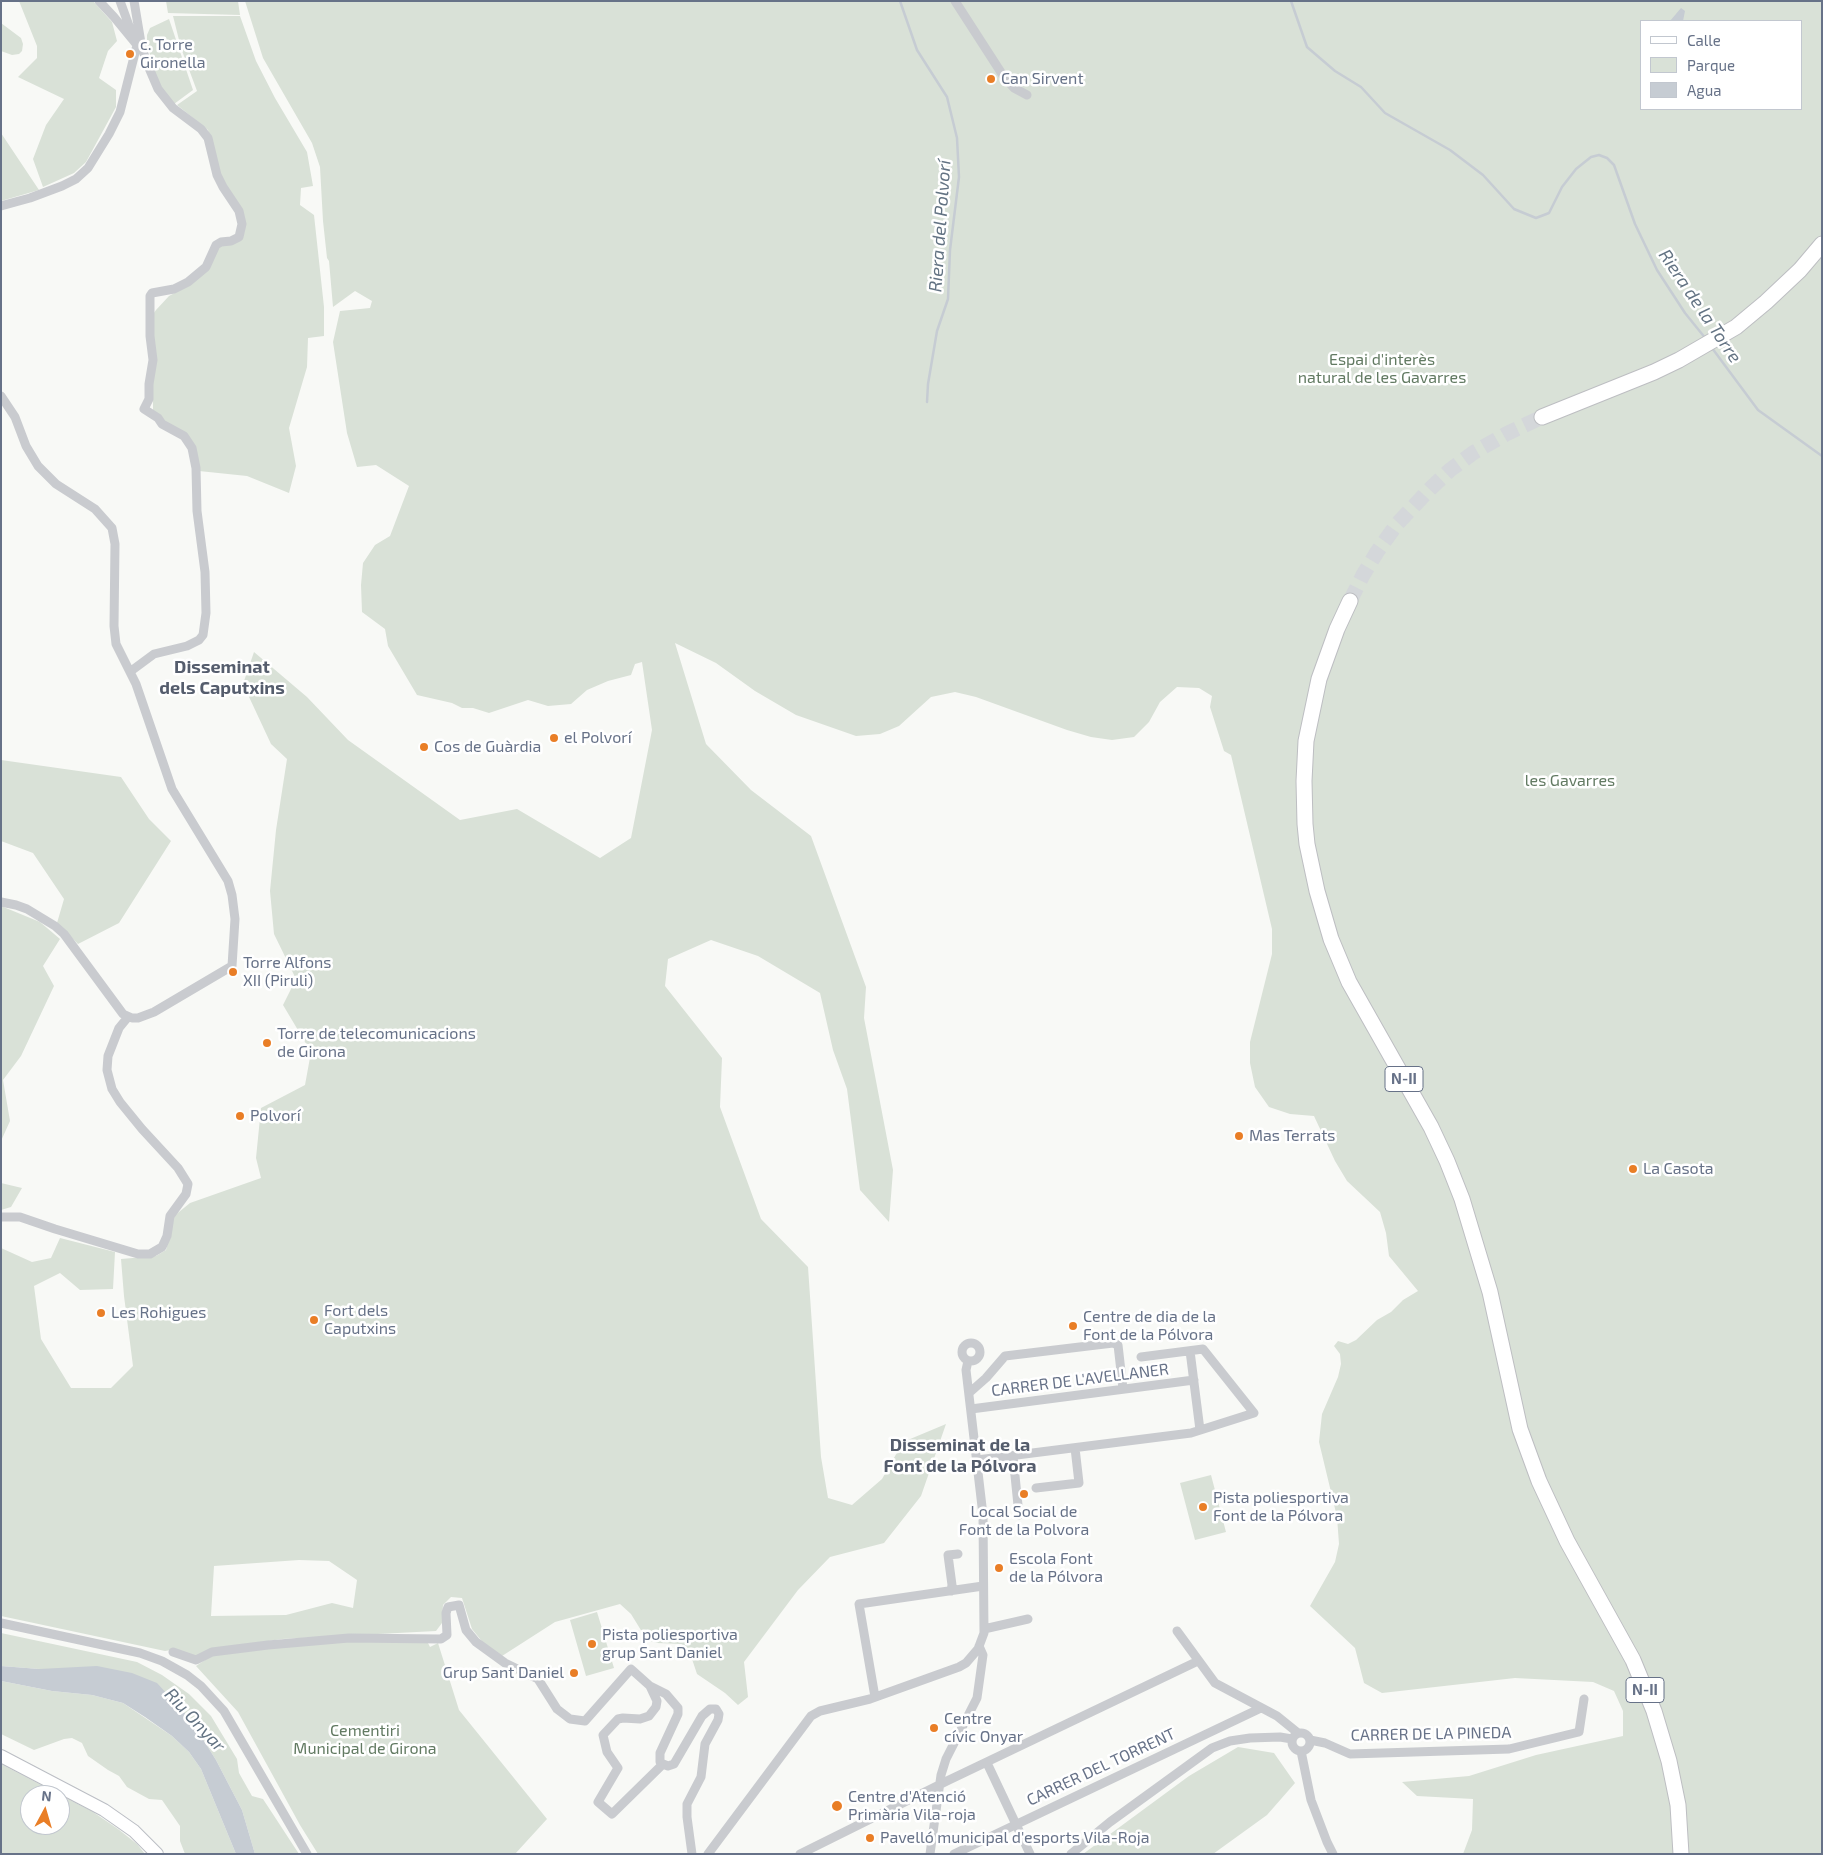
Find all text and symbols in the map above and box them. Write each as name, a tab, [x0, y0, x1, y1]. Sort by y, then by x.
legend	[1640, 20, 1803, 110]
text: Calle	[1687, 31, 1721, 49]
place label: c. Torre Gironella	[140, 35, 205, 73]
marker: c. Torre Gironella	[124, 48, 136, 60]
text: Parque	[1687, 56, 1735, 74]
place label: Can Sirvent	[1001, 69, 1083, 89]
marker: Can Sirvent	[985, 73, 997, 85]
text: Agua	[1687, 81, 1722, 99]
water label: Riera del Polvorí	[925, 159, 955, 293]
water label: Riera de la Torre	[1654, 245, 1746, 367]
park label: Espai d'interès natural de les Gavarres	[1298, 350, 1466, 388]
district label: Disseminat dels Caputxins	[159, 656, 285, 699]
place label: el Polvorí	[564, 728, 632, 748]
marker: el Polvorí	[548, 732, 560, 744]
place label: Cos de Guàrdia	[434, 737, 541, 757]
marker: Cos de Guàrdia	[418, 741, 430, 753]
park label: les Gavarres	[1525, 771, 1615, 791]
place label: Torre Alfons XII (Piruli)	[243, 953, 331, 991]
marker: Torre Alfons XII (Piruli)	[227, 966, 239, 978]
place label: Torre de telecomunicacions de Girona	[277, 1024, 476, 1062]
marker: Torre de telecomunicacions de Girona	[261, 1037, 273, 1049]
road number: N-II	[1385, 1066, 1423, 1092]
place label: Polvorí	[250, 1106, 301, 1126]
marker: Polvorí	[234, 1110, 246, 1122]
place label: Mas Terrats	[1249, 1126, 1335, 1146]
marker: Mas Terrats	[1233, 1130, 1245, 1142]
place label: La Casota	[1643, 1159, 1714, 1179]
marker: La Casota	[1627, 1163, 1639, 1175]
place label: Fort dels Caputxins	[324, 1301, 396, 1339]
place label: Les Rohigues	[111, 1303, 206, 1323]
marker: Les Rohigues	[95, 1307, 107, 1319]
place label: Centre de dia de la Font de la Pólvora	[1083, 1307, 1216, 1345]
marker: Fort dels Caputxins	[308, 1314, 320, 1326]
marker: Centre de dia de la Font de la Pólvora	[1067, 1320, 1079, 1332]
street label: CARRER DE L'AVELLANER	[990, 1360, 1170, 1400]
district label: Disseminat de la Font de la Pólvora	[884, 1434, 1036, 1476]
marker: Local Social de Font de la Polvora	[1018, 1488, 1030, 1500]
place label: Pista poliesportiva Font de la Pólvora	[1213, 1488, 1349, 1526]
marker: Pista poliesportiva Font de la Pólvora	[1197, 1501, 1209, 1513]
place label: Local Social de Font de la Polvora	[959, 1502, 1089, 1540]
place label: Escola Font de la Pólvora	[1009, 1549, 1103, 1587]
marker: Escola Font de la Pólvora	[993, 1562, 1005, 1574]
place label: Pista poliesportiva grup Sant Daniel	[602, 1625, 738, 1663]
marker: Pista poliesportiva grup Sant Daniel	[586, 1638, 598, 1650]
place label: Grup Sant Daniel	[443, 1663, 564, 1683]
marker: Grup Sant Daniel	[568, 1667, 580, 1679]
road number: N-II	[1626, 1678, 1664, 1702]
water label: Riu Onyar	[160, 1684, 230, 1756]
place label: Centre cívic Onyar	[944, 1709, 1023, 1747]
park label: Cementiri Municipal de Girona	[293, 1721, 437, 1759]
marker: Centre cívic Onyar	[928, 1722, 940, 1734]
street label: CARRER DE LA PINEDA	[1351, 1723, 1511, 1745]
street label: CARRER DEL TORRENT	[1024, 1724, 1178, 1810]
north arrow	[20, 1785, 70, 1835]
text: N	[41, 1787, 52, 1805]
place label: Centre d'Atenció Primària Vila-roja	[848, 1787, 976, 1825]
marker: Centre d'Atenció Primària Vila-roja	[830, 1799, 844, 1813]
place label: Pavelló municipal d'esports Vila-Roja	[880, 1828, 1150, 1848]
marker: Pavelló municipal d'esports Vila-Roja	[864, 1832, 876, 1844]

